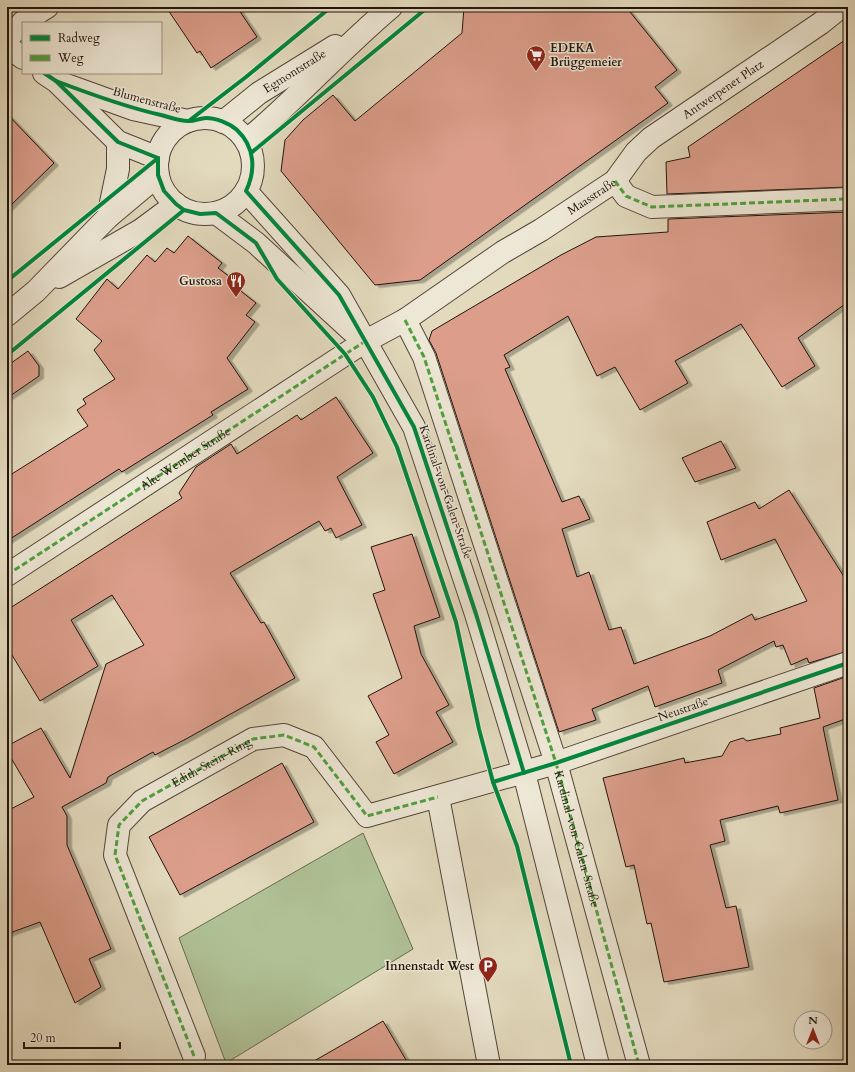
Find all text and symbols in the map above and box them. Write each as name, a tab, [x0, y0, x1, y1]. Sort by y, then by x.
legend	[22, 22, 162, 74]
text: Radweg	[58, 30, 100, 46]
place label: EDEKA Brüggemeier	[550, 40, 622, 70]
supermarket icon: EDEKA Brüggemeier	[525, 44, 547, 72]
street label: Egmontstraße	[260, 45, 329, 97]
text: Weg	[57, 50, 84, 66]
street label: Antwerpener Platz	[679, 56, 767, 123]
street label: Blumenstraße	[111, 83, 183, 117]
street label: Maasstraße	[564, 174, 619, 218]
restaurant icon: Gustosa	[225, 270, 247, 298]
place label: Gustosa	[179, 273, 222, 289]
street label: Alte Wember Straße	[137, 423, 233, 494]
street label: Kardinal-von-Galen-Straße	[416, 423, 476, 561]
street label: Neustraße	[656, 693, 710, 725]
street label: Edith-Stein-Ring	[169, 733, 254, 791]
street label: Kardinal-von-Galen-Straße	[550, 769, 603, 909]
parking icon: Innenstadt West	[477, 955, 499, 983]
place label: Innenstadt West	[385, 958, 475, 974]
north arrow	[793, 1010, 833, 1050]
text: N	[808, 1013, 818, 1028]
scale bar	[24, 1024, 120, 1050]
text: 20 m	[30, 1030, 57, 1046]

